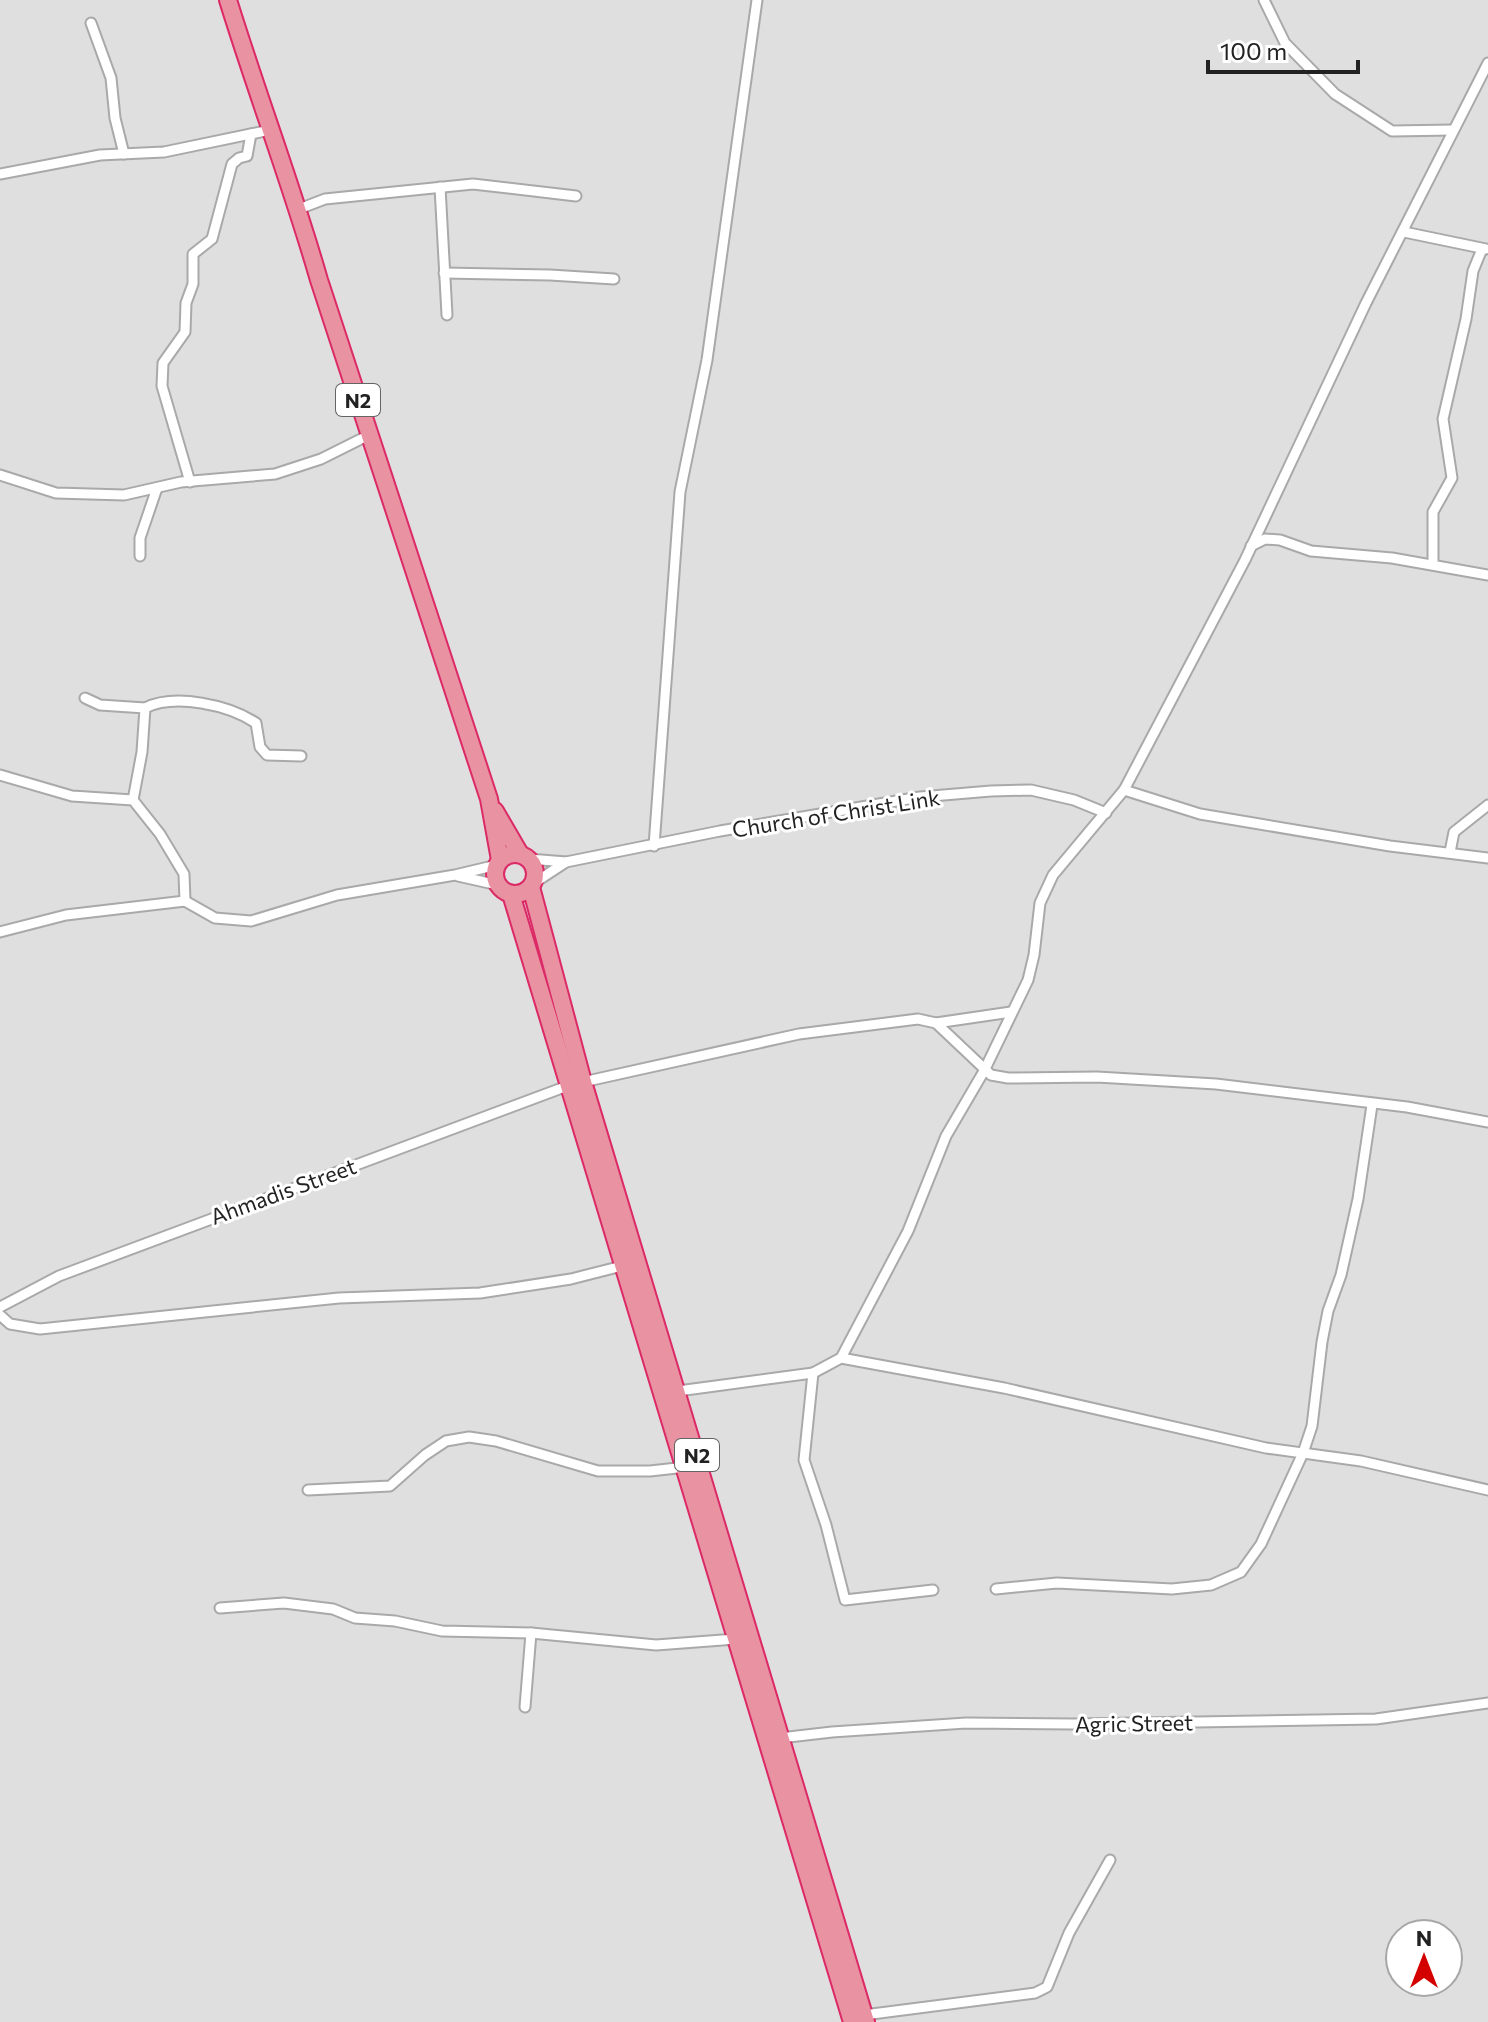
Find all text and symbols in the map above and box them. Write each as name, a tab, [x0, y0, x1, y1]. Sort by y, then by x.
scale bar	[1208, 24, 1358, 74]
text: 100 m	[1220, 36, 1287, 65]
road number: N2	[336, 384, 380, 416]
street label: Church of Christ Link	[730, 783, 942, 843]
street label: Ahmadis Street	[206, 1152, 360, 1230]
road number: N2	[675, 1439, 719, 1471]
street label: Agric Street	[1075, 1708, 1193, 1738]
north arrow	[1384, 1918, 1464, 1998]
text: N	[1416, 1924, 1432, 1951]

